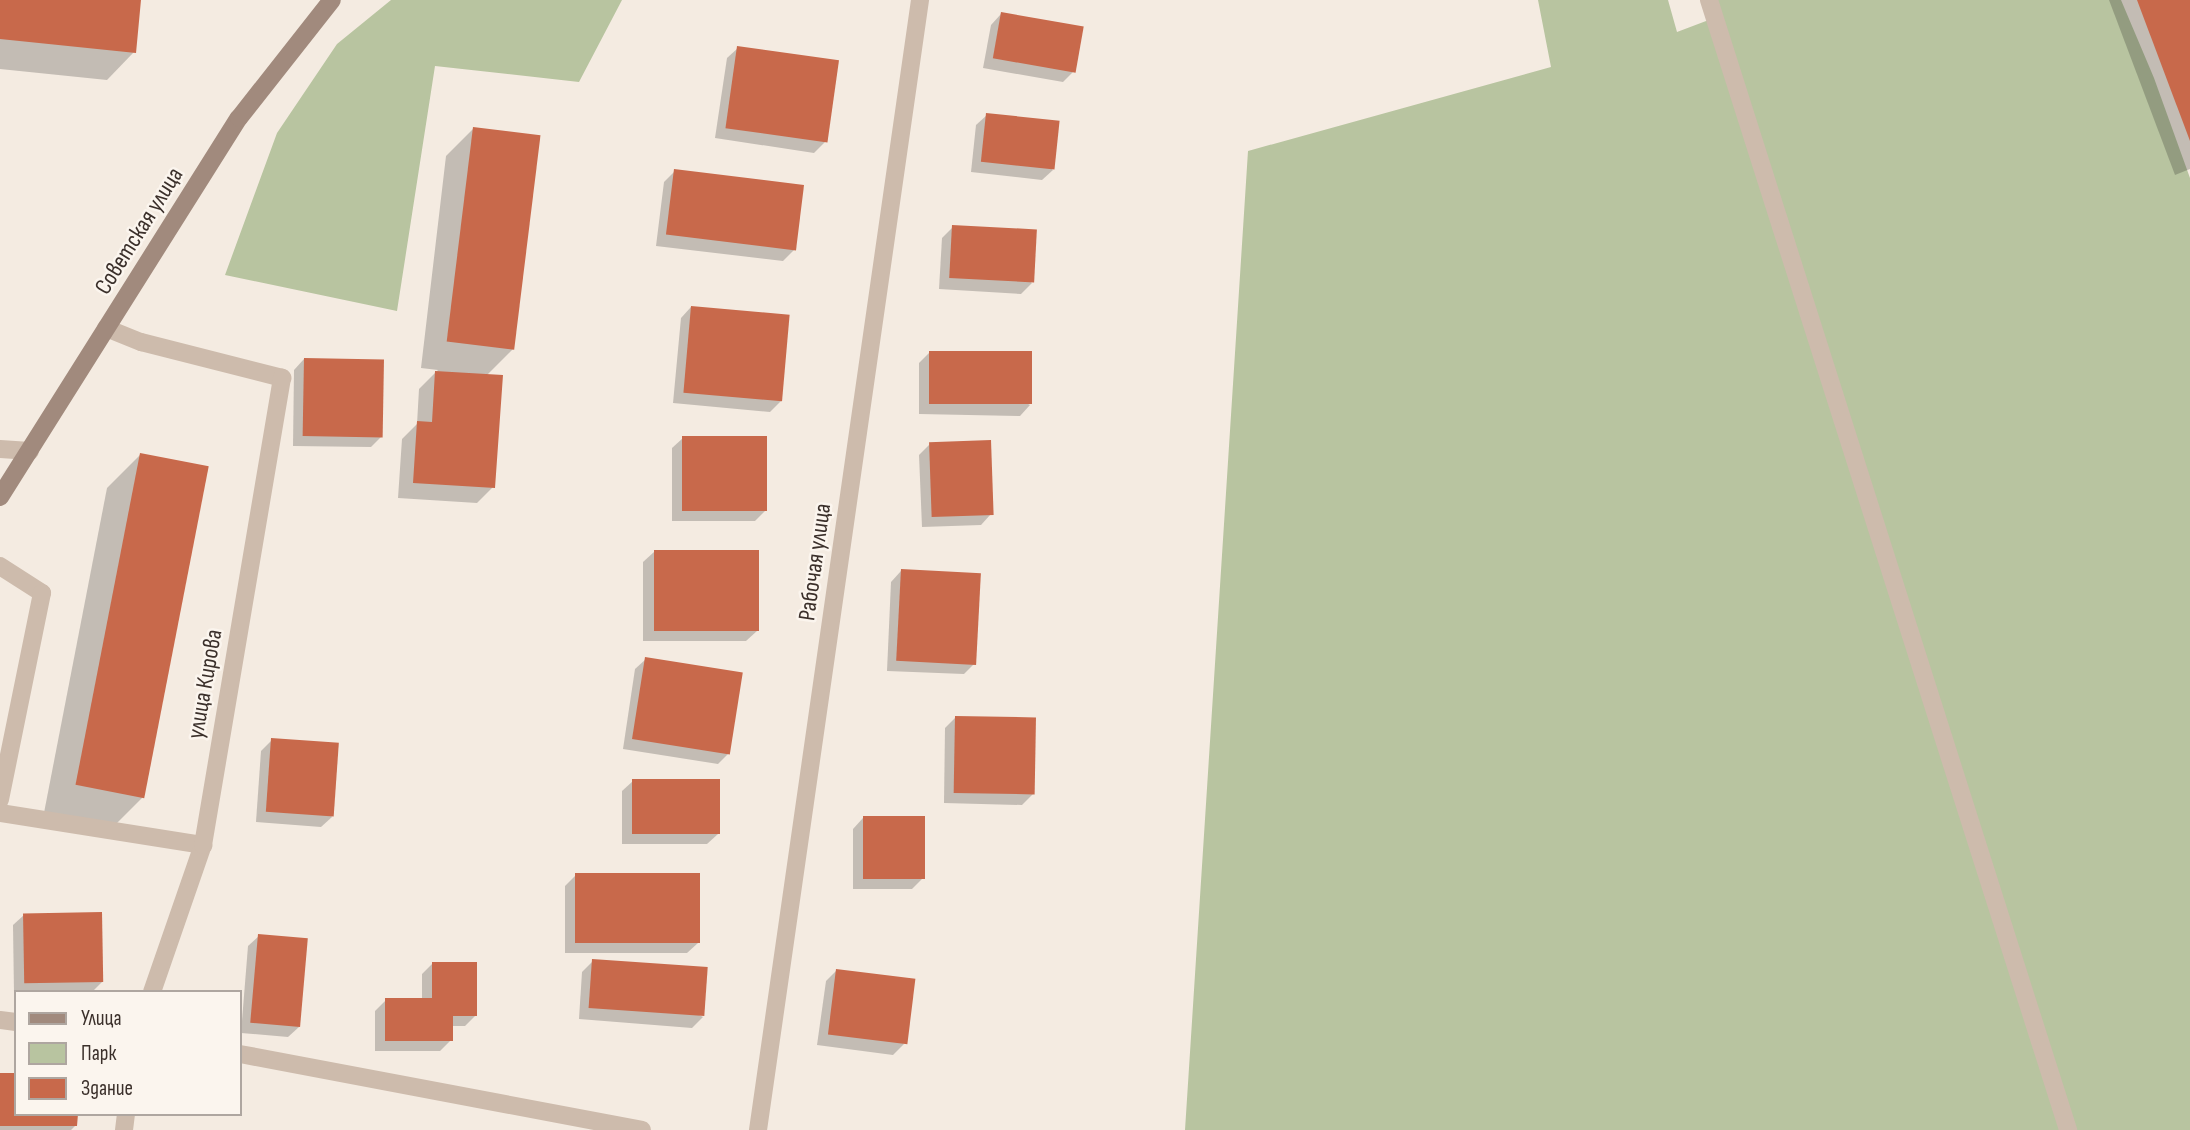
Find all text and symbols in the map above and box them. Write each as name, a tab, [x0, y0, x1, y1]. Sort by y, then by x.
street label: Советская улица	[89, 162, 189, 300]
street label: Рабочая улица	[793, 502, 837, 622]
street label: улица Кирова	[181, 627, 229, 741]
legend	[14, 990, 242, 1116]
text: Улица	[81, 1006, 122, 1031]
text: Парк	[81, 1041, 116, 1066]
text: Здание	[81, 1076, 133, 1101]

